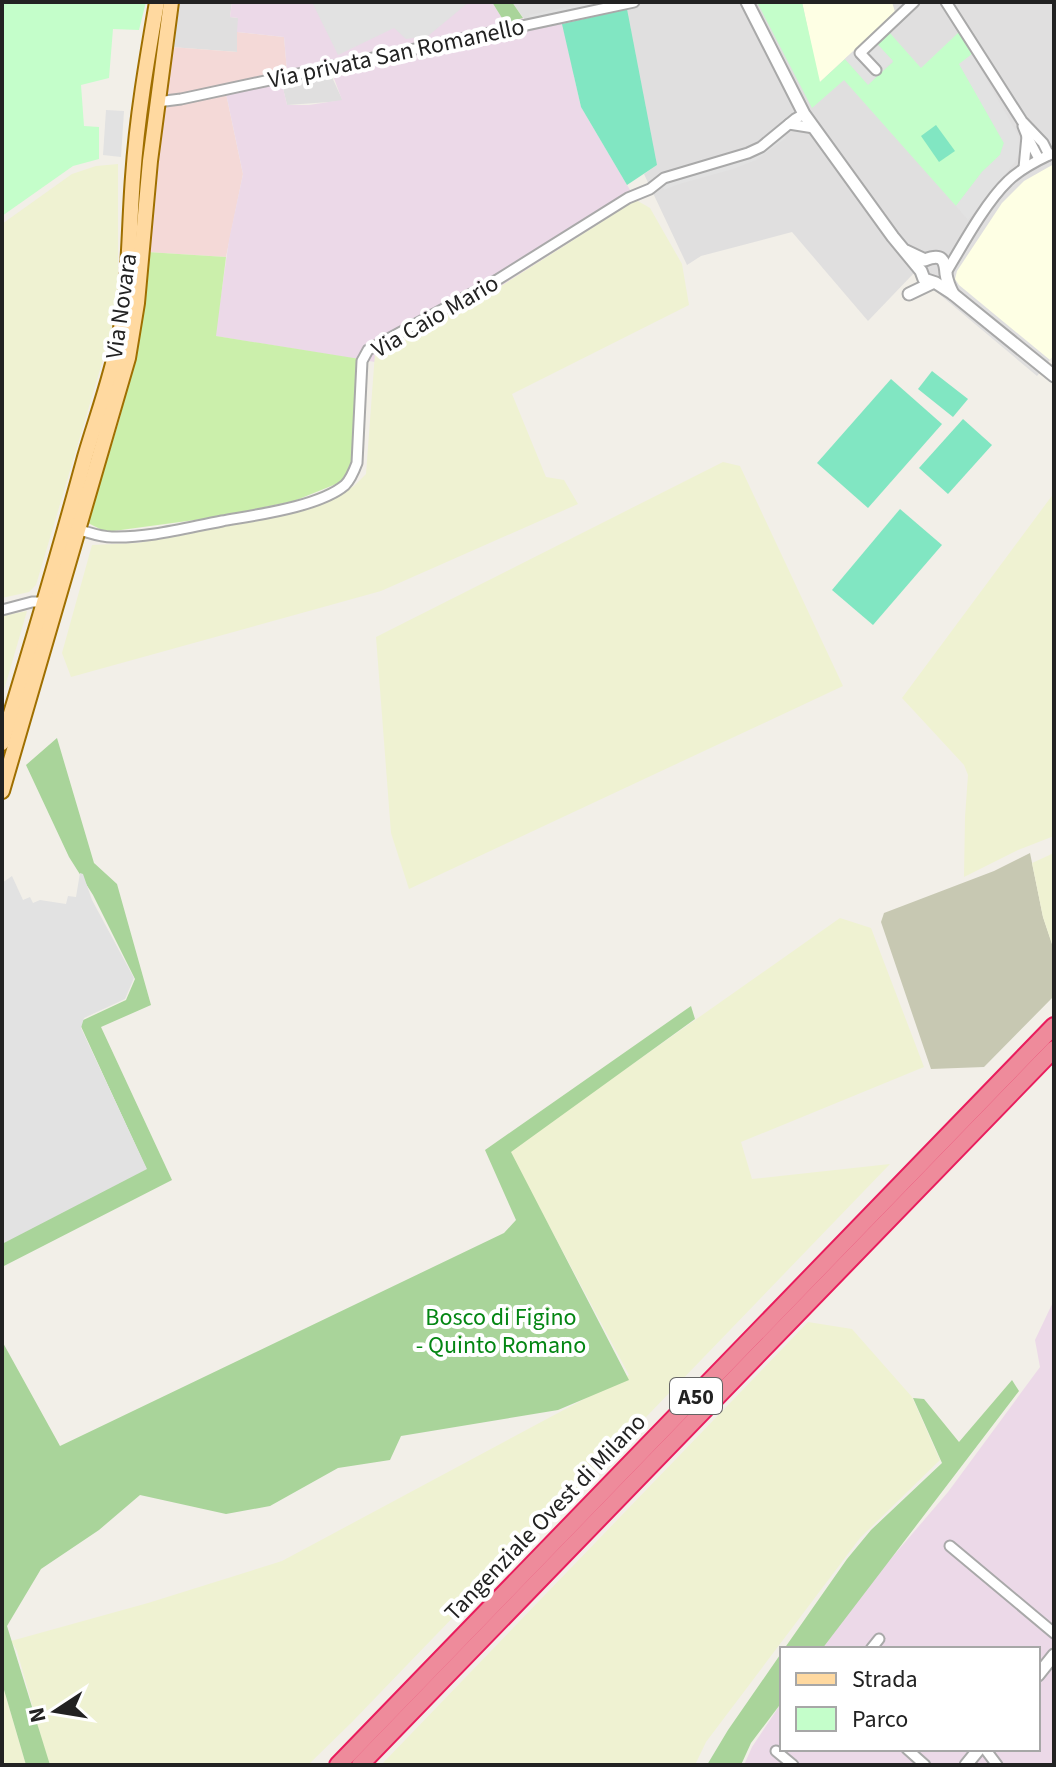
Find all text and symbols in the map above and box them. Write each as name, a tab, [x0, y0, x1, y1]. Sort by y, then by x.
street label: Via privata San Romanello	[265, 9, 528, 98]
street label: Via Novara	[97, 251, 146, 361]
street label: Via Caio Mario	[365, 266, 505, 367]
park label: Bosco di Figino - Quinto Romano	[416, 1300, 586, 1363]
road number: A50	[670, 1378, 722, 1414]
street label: Tangenziale Ovest di Milano	[436, 1405, 654, 1629]
legend	[780, 1647, 1040, 1751]
text: Strada	[852, 1662, 918, 1697]
north arrow	[16, 1671, 96, 1751]
text: Parco	[852, 1702, 908, 1737]
text: N	[20, 1704, 55, 1725]

